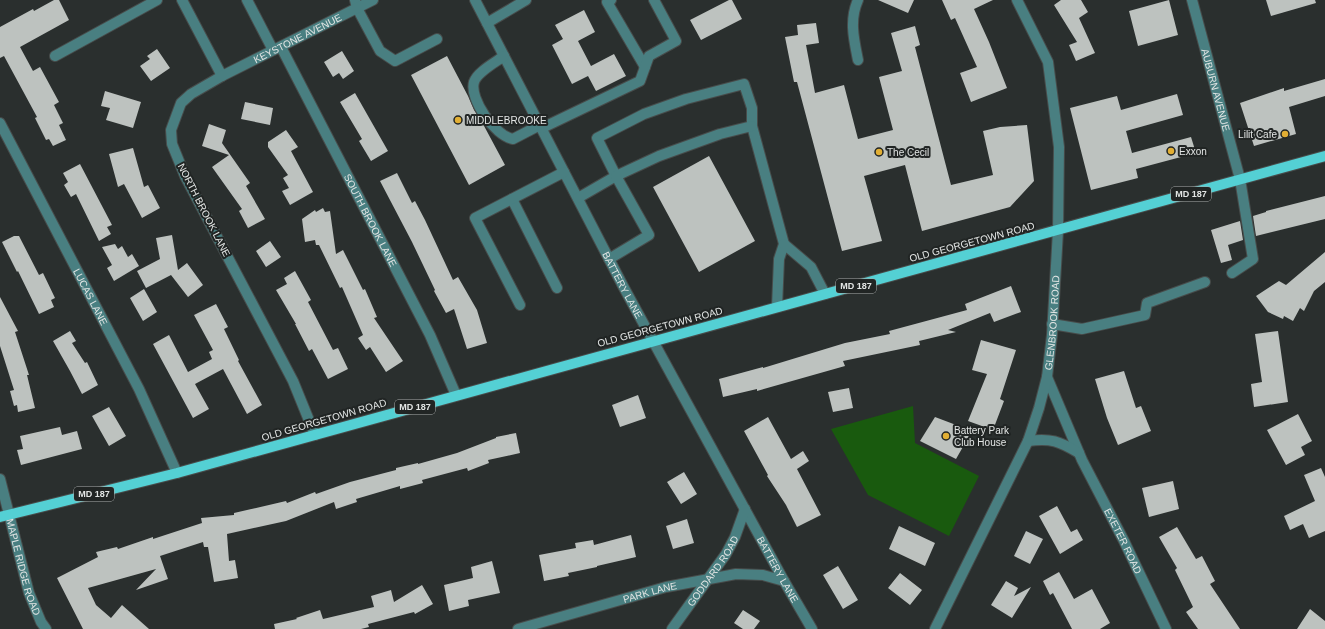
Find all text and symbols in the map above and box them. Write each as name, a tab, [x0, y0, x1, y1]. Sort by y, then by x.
street label: KEYSTONE AVENUE	[252, 11, 343, 65]
street label: AUBURN AVENUE	[1200, 47, 1232, 133]
marker: MIDDLEBROOKE	[453, 115, 463, 125]
place label: MIDDLEBROOKE	[466, 115, 547, 126]
place label: Lilit Cafe	[1238, 129, 1277, 140]
marker: Lilit Cafe	[1280, 129, 1290, 139]
marker: Exxon	[1166, 146, 1176, 156]
place label: Exxon	[1179, 146, 1207, 157]
marker: The Cecil	[874, 147, 884, 157]
place label: The Cecil	[887, 147, 929, 158]
street label: NORTH BROOK LANE	[176, 162, 232, 259]
street label: SOUTH BROOK LANE	[342, 172, 399, 269]
road number: MD 187	[1171, 187, 1211, 201]
street label: OLD GEORGETOWN ROAD	[908, 220, 1036, 264]
street label: BATTERY LANE	[601, 250, 645, 320]
street label: LUCAS LANE	[71, 267, 110, 327]
street label: GLENBROOK ROAD	[1042, 275, 1061, 371]
road number: MD 187	[836, 279, 876, 293]
street label: OLD GEORGETOWN ROAD	[596, 305, 724, 349]
street label: OLD GEORGETOWN ROAD	[260, 397, 388, 443]
road number: MD 187	[395, 400, 435, 414]
place label: Battery Park Club House	[954, 425, 1010, 448]
marker: Battery Park Club House	[941, 431, 951, 441]
road number: MD 187	[74, 487, 114, 501]
street label: EXETER ROAD	[1102, 506, 1144, 575]
street label: MAPLE RIDGE ROAD	[5, 517, 43, 617]
street label: GODDARD ROAD	[685, 534, 740, 608]
street label: BATTERY LANE	[755, 534, 801, 605]
street label: PARK LANE	[622, 580, 678, 604]

